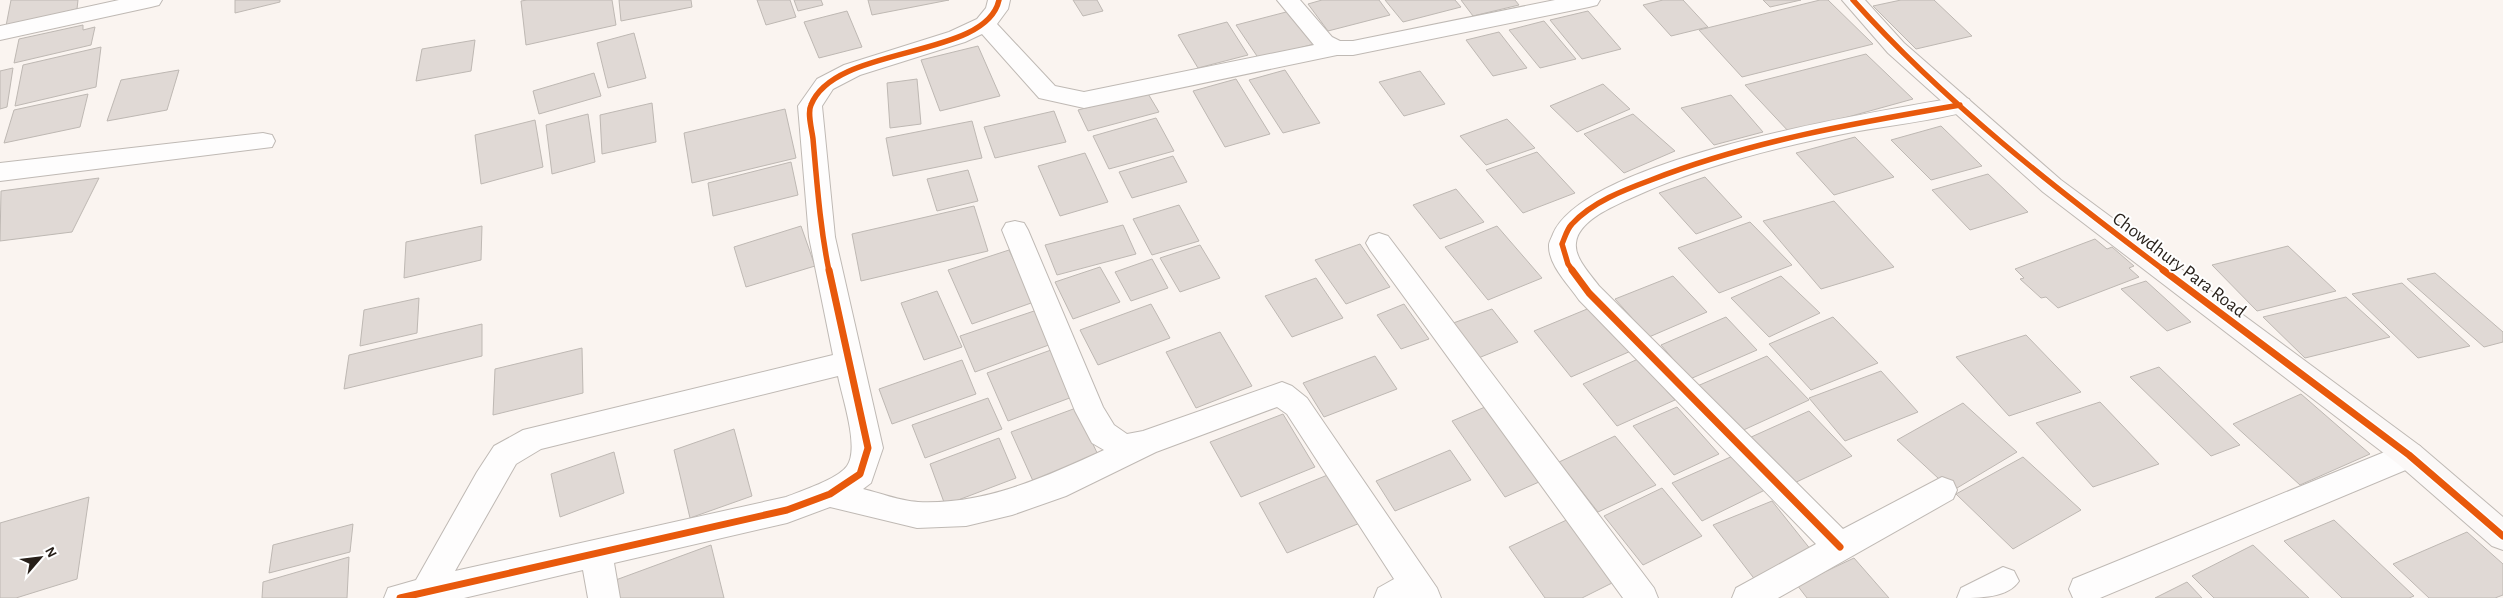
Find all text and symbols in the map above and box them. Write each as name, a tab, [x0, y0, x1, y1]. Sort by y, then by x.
street label: Chowdhury Para Road	[2109, 209, 2250, 322]
north arrow	[15, 533, 65, 583]
text: N	[42, 545, 59, 560]

